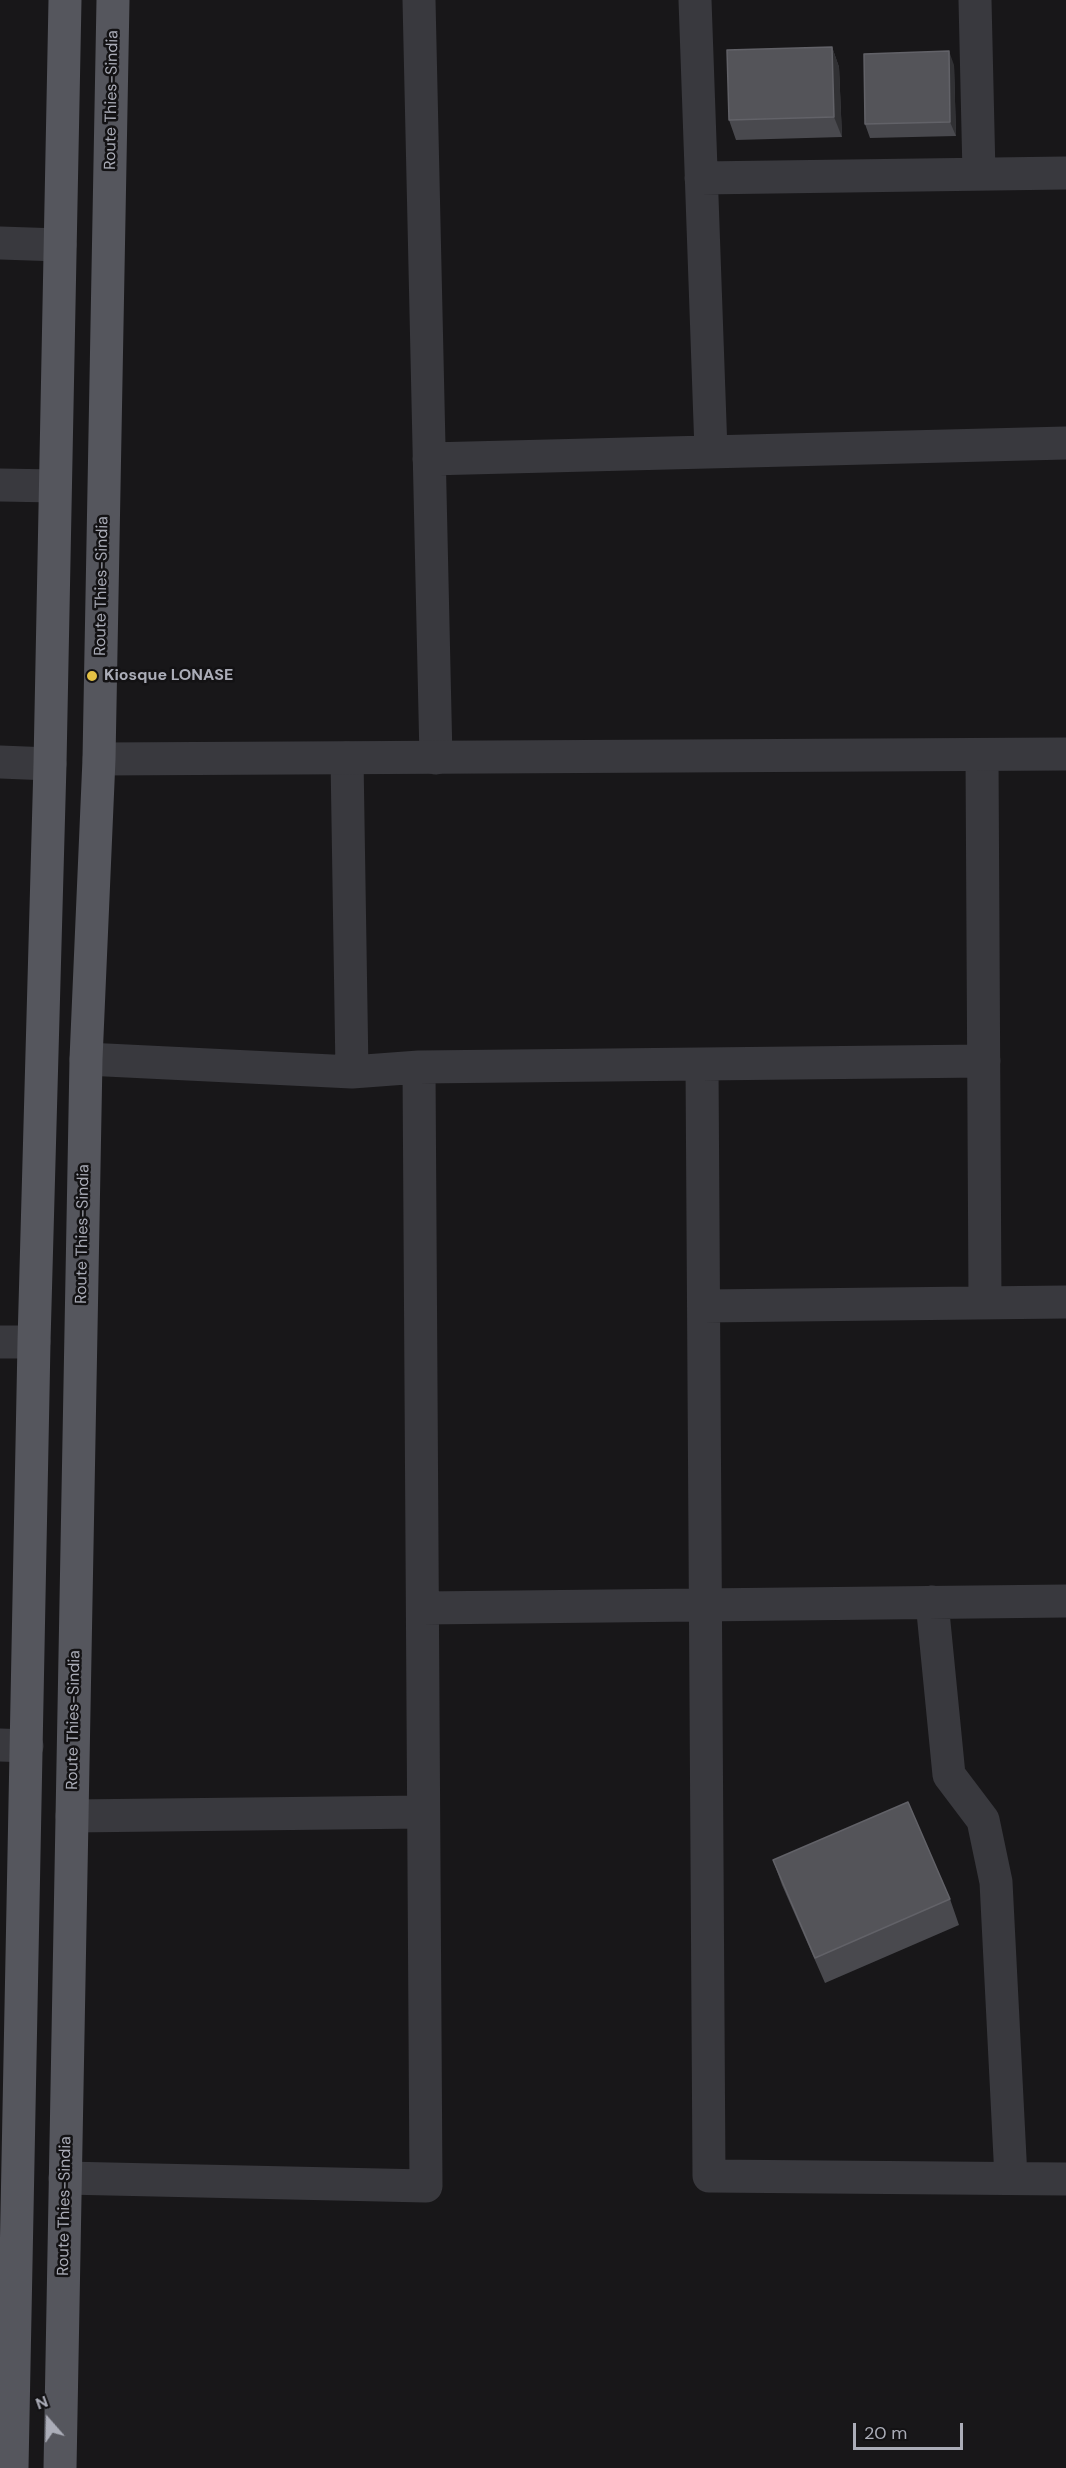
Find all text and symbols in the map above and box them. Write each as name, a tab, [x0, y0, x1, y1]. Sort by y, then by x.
street label: Route Thies-Sindia	[101, 30, 123, 170]
street label: Route Thies-Sindia	[91, 516, 113, 656]
place label: Kiosque LONASE	[104, 666, 233, 686]
marker: Kiosque LONASE	[85, 669, 99, 683]
street label: Route Thies-Sindia	[72, 1164, 94, 1304]
street label: Route Thies-Sindia	[63, 1650, 85, 1790]
street label: Route Thies-Sindia	[54, 2136, 76, 2276]
north arrow	[18, 2390, 78, 2450]
text: N	[33, 2391, 51, 2414]
scale bar	[856, 2411, 966, 2449]
text: 20 m	[864, 2421, 907, 2445]

